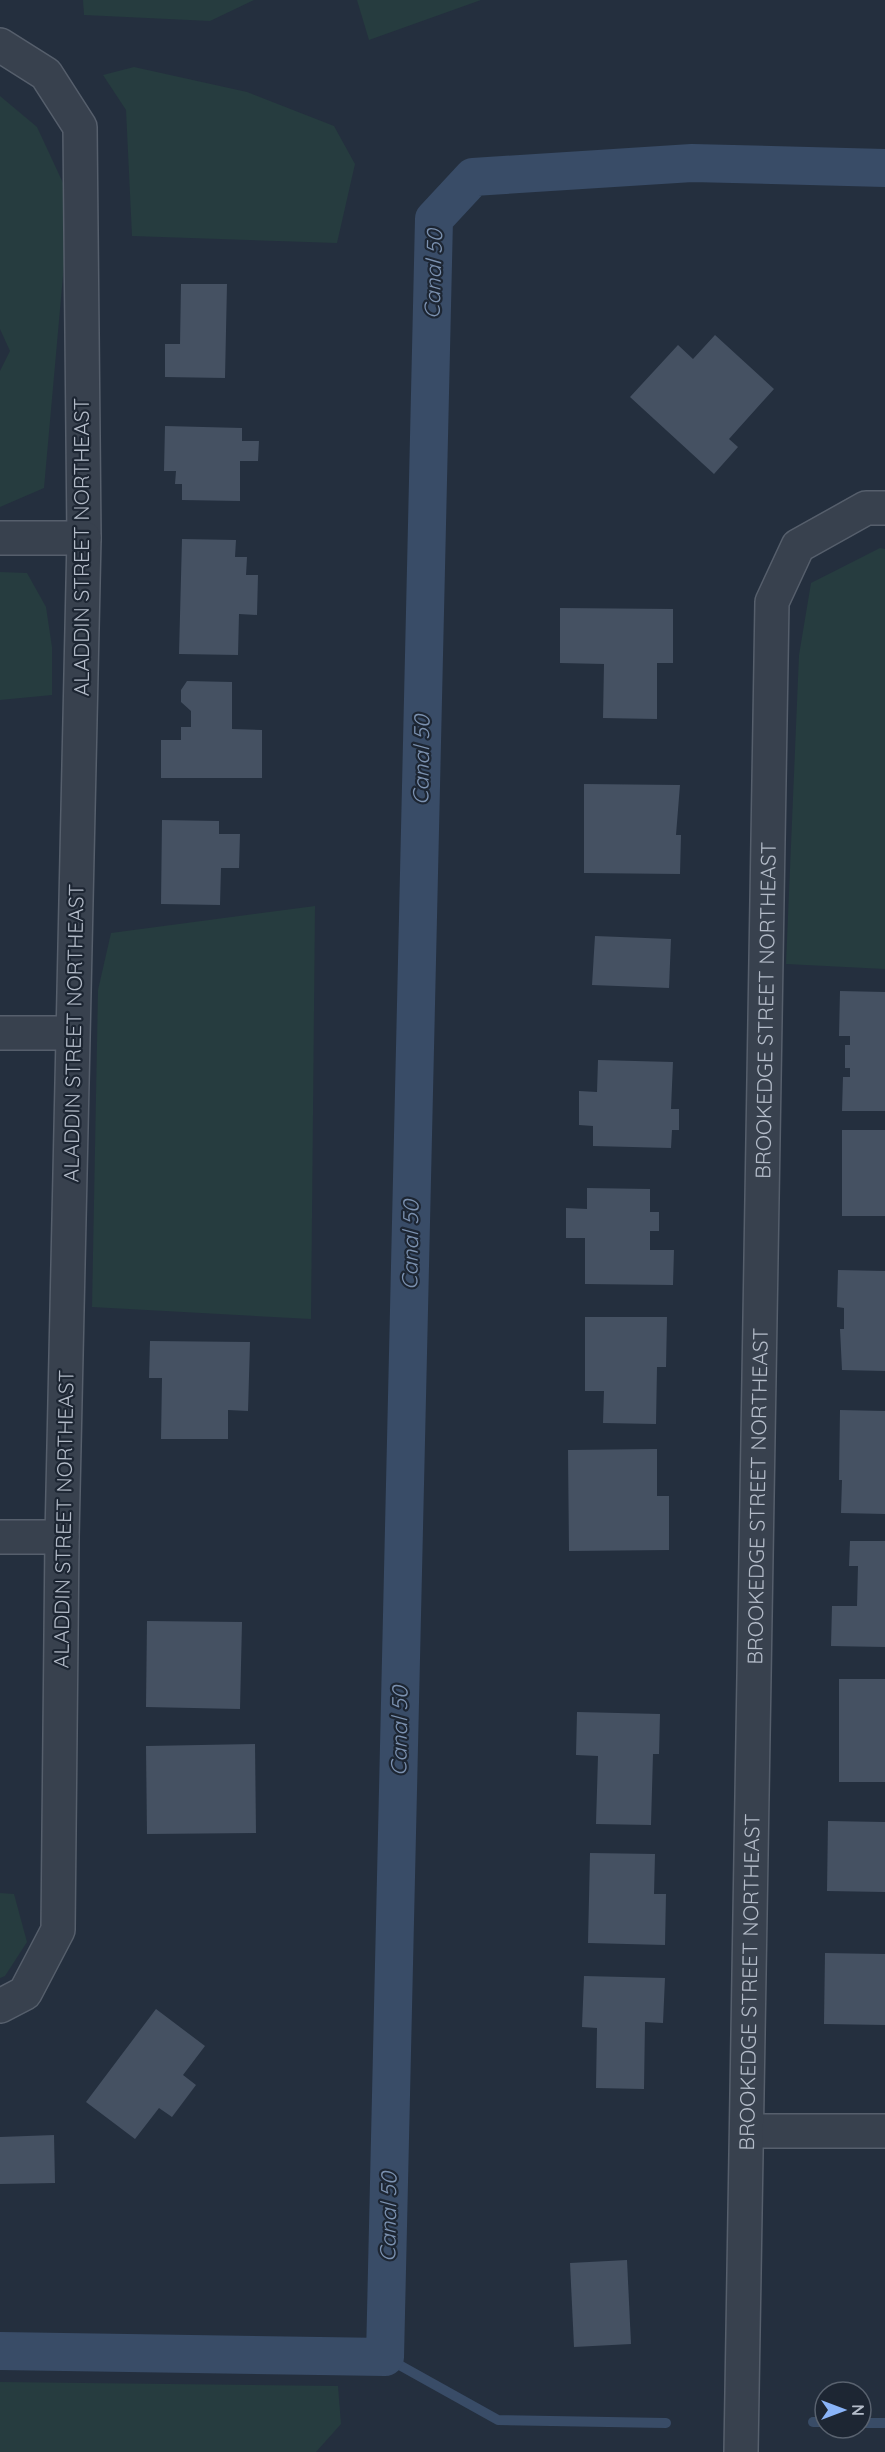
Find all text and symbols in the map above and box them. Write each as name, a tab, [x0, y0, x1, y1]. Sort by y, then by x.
water label: Canal 50	[417, 227, 449, 319]
street label: ALADDIN STREET NORTHEAST	[68, 398, 94, 696]
water label: Canal 50	[406, 713, 436, 805]
street label: BROOKEDGE STREET NORTHEAST	[749, 841, 781, 1179]
street label: ALADDIN STREET NORTHEAST	[57, 884, 89, 1182]
water label: Canal 50	[395, 1198, 425, 1290]
street label: BROOKEDGE STREET NORTHEAST	[741, 1327, 773, 1665]
street label: ALADDIN STREET NORTHEAST	[47, 1370, 79, 1668]
water label: Canal 50	[384, 1684, 414, 1776]
street label: BROOKEDGE STREET NORTHEAST	[733, 1813, 765, 2151]
water label: Canal 50	[373, 2170, 403, 2262]
north arrow	[813, 2380, 873, 2440]
text: N	[848, 2404, 868, 2416]

